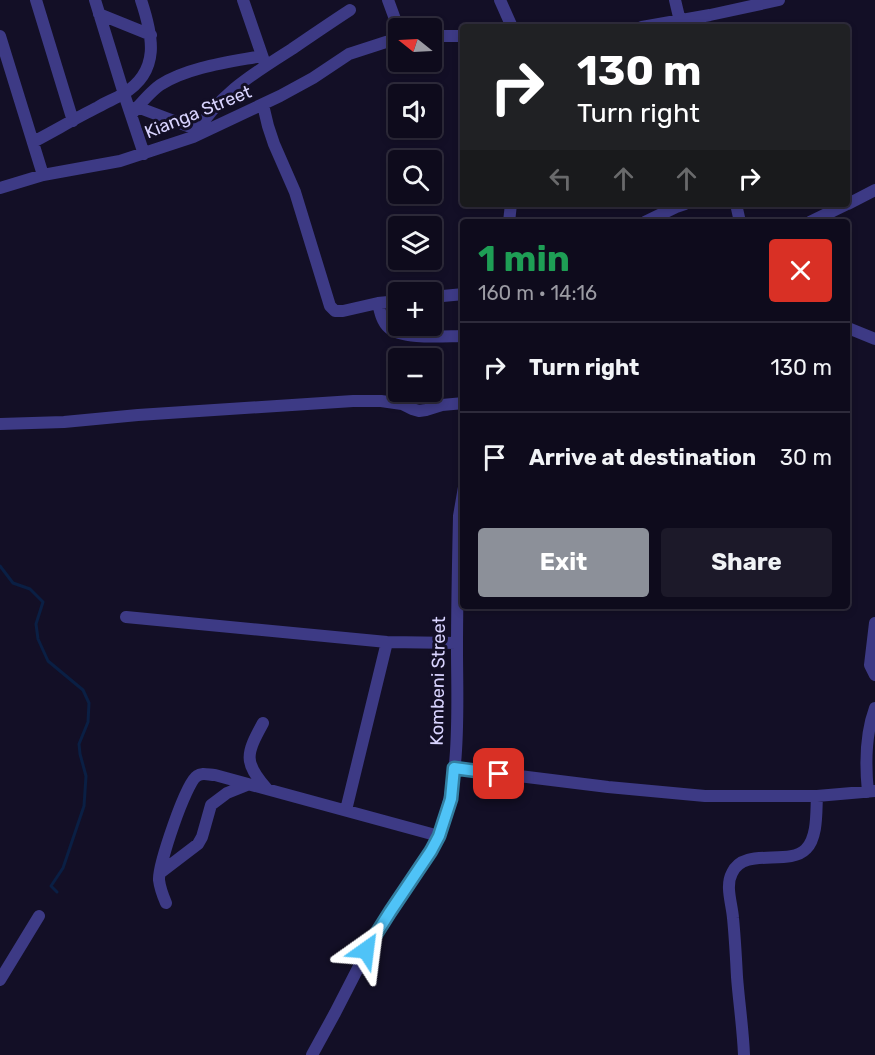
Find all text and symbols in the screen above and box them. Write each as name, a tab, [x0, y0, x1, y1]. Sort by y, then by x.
north arrow	[388, 18, 442, 72]
map controls	[388, 18, 442, 402]
text: 130 m	[577, 46, 702, 96]
icon: right	[478, 48, 556, 126]
street label: Kianga Street	[141, 81, 255, 143]
button: sound	[388, 84, 442, 138]
text: Turn right	[577, 97, 700, 129]
button: search	[388, 150, 442, 204]
icon: left	[544, 162, 577, 195]
icon: ahead	[607, 162, 640, 195]
icon: ahead	[670, 162, 703, 195]
icon: right	[733, 162, 766, 195]
button: layers	[388, 216, 442, 270]
text: 1 min	[478, 237, 570, 280]
button: close	[769, 239, 832, 302]
text: 160 m · 14:16	[478, 281, 597, 305]
button: +	[388, 282, 442, 336]
button: −	[388, 348, 442, 402]
icon: right	[478, 351, 511, 384]
text: Turn right	[529, 354, 639, 381]
text: 130 m	[770, 354, 832, 381]
icon: arrive	[478, 441, 511, 474]
text: Arrive at destination	[529, 444, 756, 471]
text: 30 m	[780, 444, 832, 471]
button: Exit	[478, 528, 649, 597]
button: Share	[661, 528, 832, 597]
street label: Kombeni Street	[426, 616, 450, 746]
pin	[473, 748, 524, 799]
icon: arrive	[482, 757, 515, 790]
position arrow	[334, 918, 398, 982]

